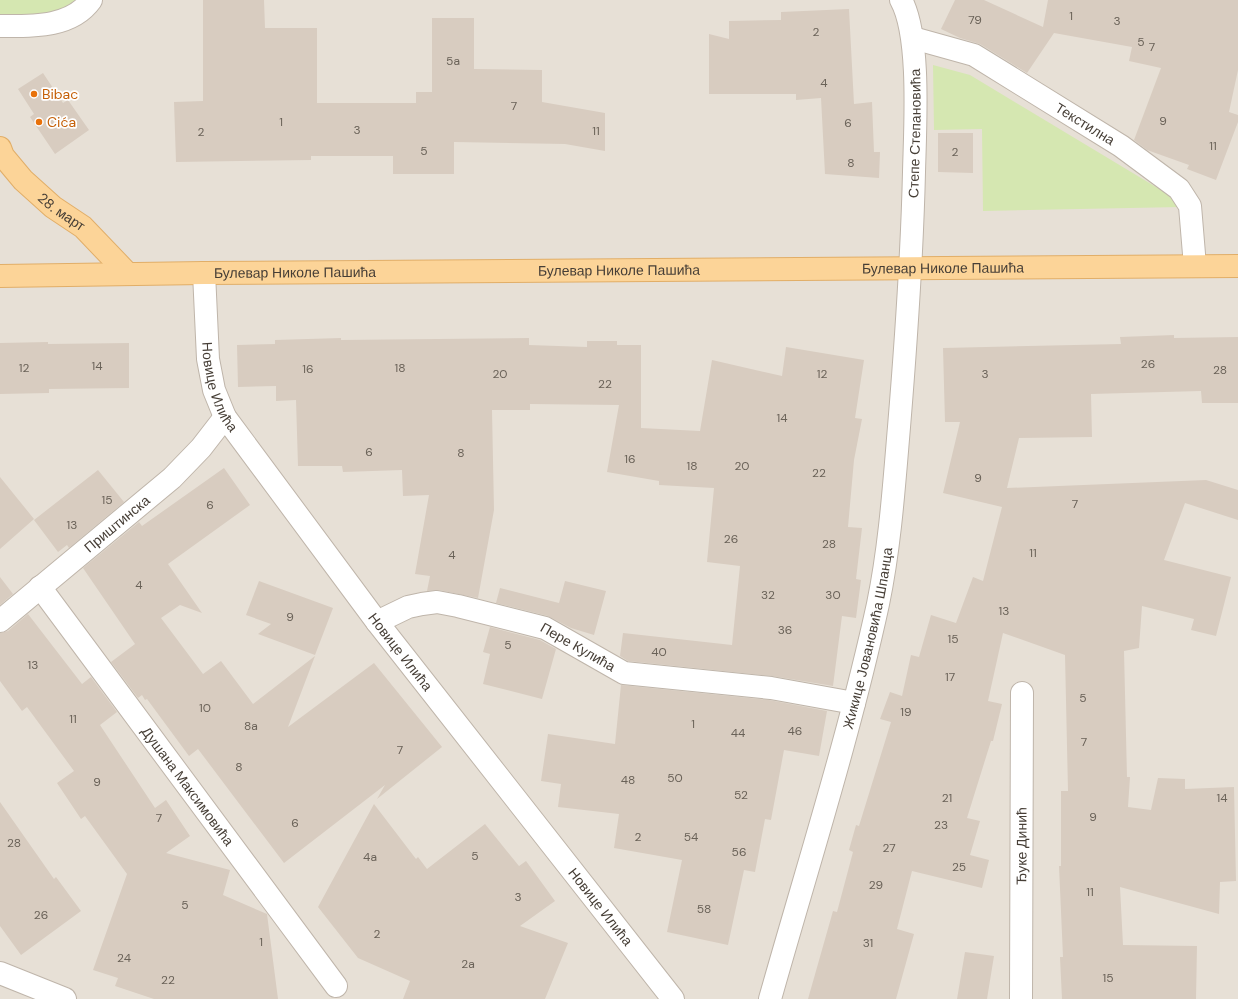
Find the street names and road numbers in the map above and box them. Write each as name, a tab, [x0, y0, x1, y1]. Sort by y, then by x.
street label: Степе Степановића	[904, 68, 925, 198]
street label: Текстилна	[1052, 99, 1118, 149]
street label: 28. март	[34, 189, 89, 235]
street label: Булевар Николе Пашића	[862, 258, 1024, 278]
street label: Булевар Николе Пашића	[538, 261, 700, 280]
street label: Булевар Николе Пашића	[214, 263, 376, 282]
street label: Новице Илића	[198, 341, 242, 436]
street label: Приштинска	[80, 491, 154, 556]
street label: Жикице Јовановића Шпанца	[839, 546, 896, 731]
street label: Новице Илића	[364, 609, 437, 695]
street label: Пере Кулића	[537, 618, 619, 675]
street label: Душана Максимовића	[138, 723, 238, 850]
street label: Ђуке Динић	[1012, 807, 1031, 885]
street label: Новице Илића	[564, 864, 637, 949]

